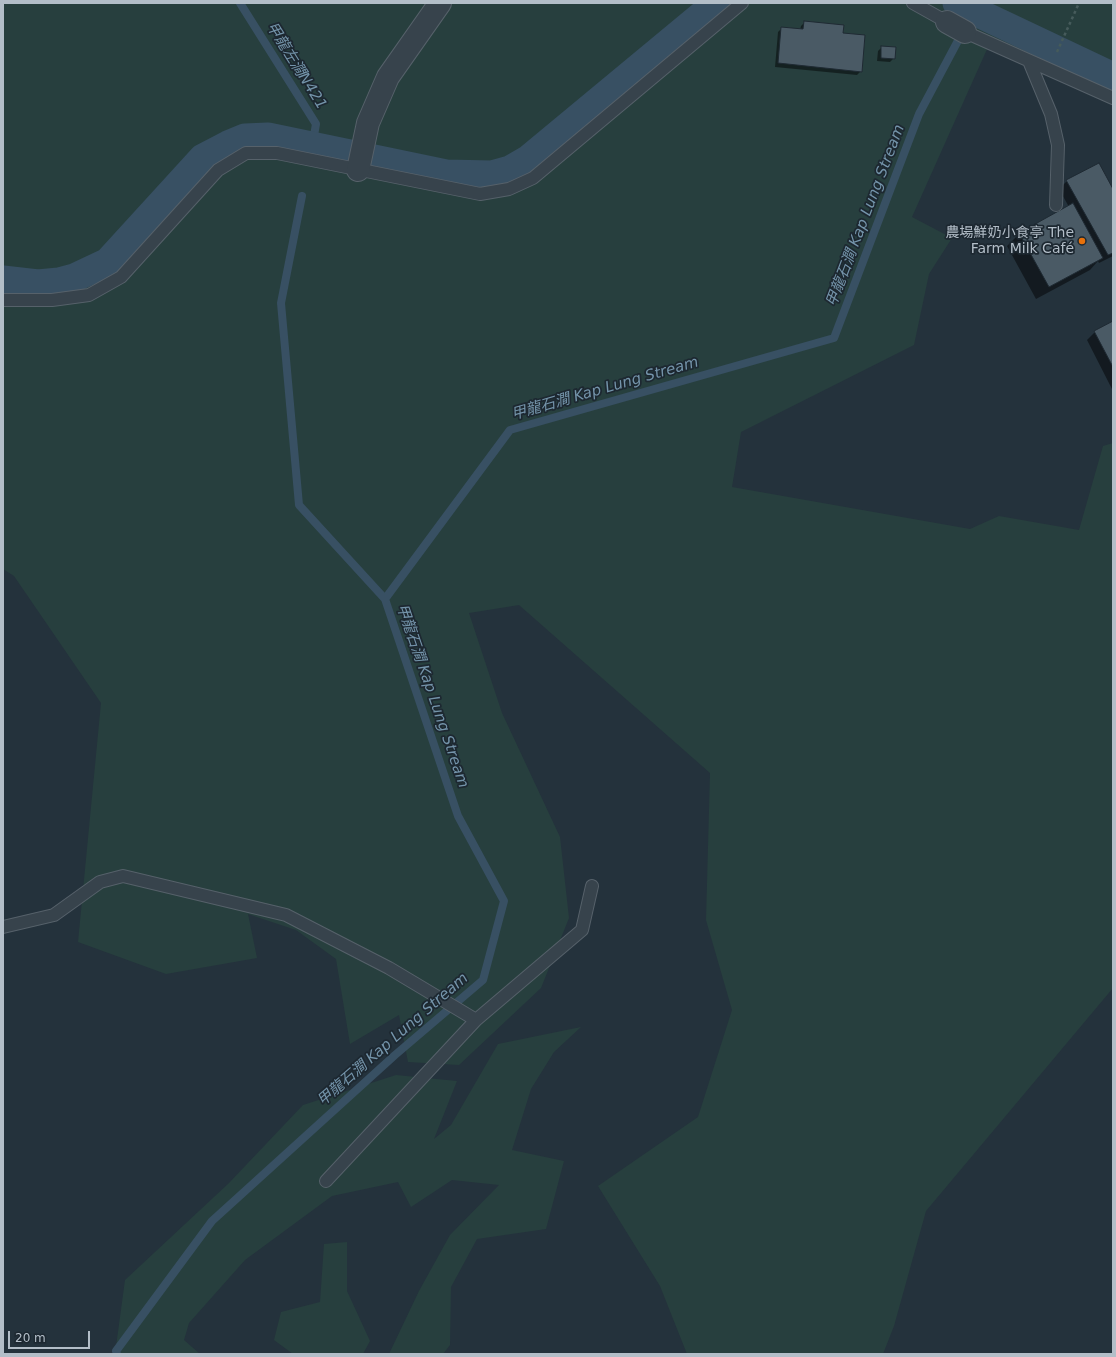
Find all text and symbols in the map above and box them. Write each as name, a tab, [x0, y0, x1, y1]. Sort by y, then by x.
water label: 甲龍左澗N421	[262, 19, 330, 113]
water label: 甲龍石澗 Kap Lung Stream	[823, 122, 909, 310]
place label: 農場鮮奶小食亭 The Farm Milk Café	[946, 225, 1074, 258]
marker: 農場鮮奶小食亭 The Farm Milk Café	[1077, 236, 1087, 246]
water label: 甲龍石澗 Kap Lung Stream	[509, 354, 701, 424]
water label: 甲龍石澗 Kap Lung Stream	[392, 601, 472, 791]
water label: 甲龍石澗 Kap Lung Stream	[314, 970, 472, 1110]
scale bar	[10, 1323, 92, 1349]
text: 20 m	[15, 1331, 46, 1345]

